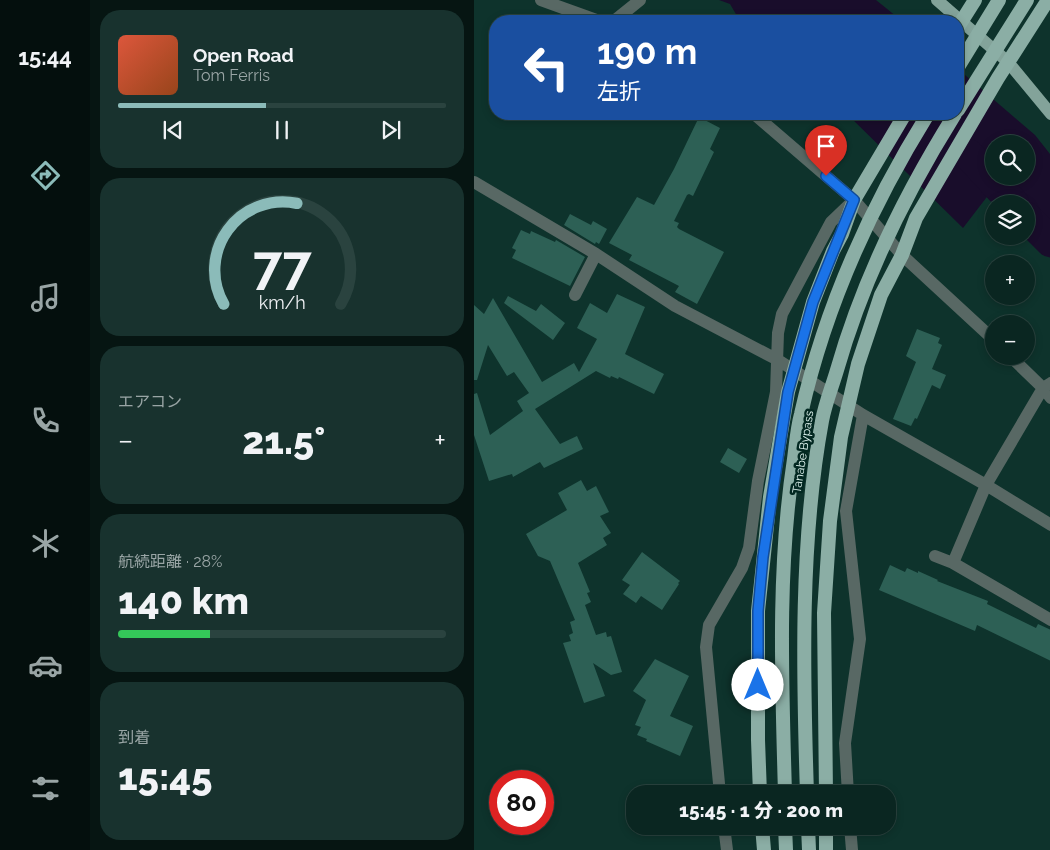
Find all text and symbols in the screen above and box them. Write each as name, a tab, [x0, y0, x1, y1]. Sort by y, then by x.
text: 190 m	[597, 31, 697, 72]
icon: left	[514, 35, 579, 100]
text: 15:44	[18, 44, 72, 70]
text: Open Road	[193, 44, 294, 66]
text: Tom Ferris	[193, 66, 270, 85]
text: 左折	[597, 78, 641, 104]
icon: previous	[159, 116, 187, 144]
icon: pause	[268, 116, 296, 144]
icon: next	[377, 116, 405, 144]
pin	[805, 125, 847, 176]
icon: arrive	[812, 132, 840, 160]
map controls	[985, 135, 1035, 365]
button: search	[985, 135, 1035, 185]
icon: directions	[28, 158, 63, 193]
button: layers	[985, 195, 1035, 245]
text: 77	[253, 234, 312, 295]
button: +	[985, 255, 1035, 305]
icon: music	[28, 280, 63, 315]
text: km/h	[258, 292, 306, 313]
button: −	[985, 315, 1035, 365]
text: エアコン	[118, 392, 182, 411]
icon: phone	[28, 403, 63, 438]
street label: Tanabe Bypass	[790, 409, 816, 494]
text: 21.5°	[242, 418, 325, 463]
text: −	[118, 424, 133, 457]
text: +	[434, 424, 446, 457]
icon: climate	[28, 526, 63, 561]
text: 航続距離 · 28%	[118, 552, 222, 571]
text: 140 km	[118, 578, 249, 623]
icon: car	[28, 648, 63, 683]
position arrow	[731, 658, 783, 710]
text: 到着	[118, 728, 150, 747]
text: 15:45	[118, 754, 212, 799]
speed limit sign: 80	[489, 770, 554, 835]
icon: filters	[28, 771, 63, 806]
text: 15:45 · 1 分 · 200 m	[679, 799, 843, 821]

